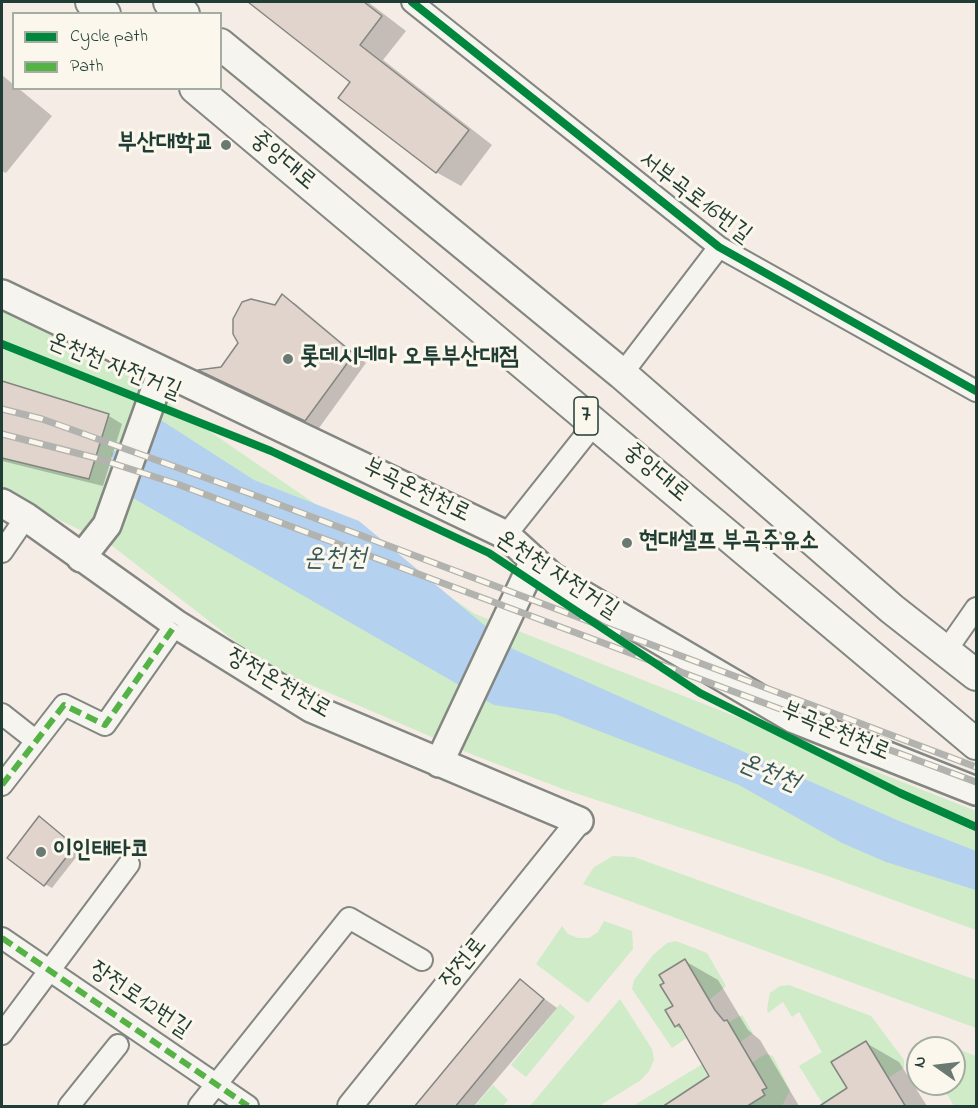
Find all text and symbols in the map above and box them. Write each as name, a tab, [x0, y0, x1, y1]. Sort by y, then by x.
legend	[12, 12, 222, 90]
text: Cycle path	[70, 24, 148, 50]
text: Path	[70, 54, 104, 80]
street label: 중앙대로	[243, 126, 321, 198]
place label: 부산대학교	[117, 131, 214, 159]
marker: 부산대학교	[219, 138, 233, 152]
street label: 서부곡로16번길	[632, 147, 756, 251]
street label: 온천천 자전거길	[43, 328, 185, 408]
place label: 롯데시네마 오투부산대점	[300, 345, 518, 373]
marker: 롯데시네마 오투부산대점	[281, 352, 295, 366]
road number: 7	[574, 397, 598, 435]
street label: 중앙대로	[616, 438, 694, 510]
street label: 부곡온천천로	[358, 454, 474, 530]
street label: 온천천 자전거길	[489, 525, 623, 627]
place label: 현대셀프 부곡주유소	[639, 529, 819, 557]
marker: 현대셀프 부곡주유소	[620, 536, 634, 550]
water label: 온천천	[304, 545, 366, 577]
street label: 장전온천천로	[221, 644, 335, 726]
street label: 부곡온천천로	[776, 697, 894, 769]
water label: 온천천	[733, 749, 803, 801]
place label: 이인태타코	[53, 838, 150, 866]
marker: 이인태타코	[34, 845, 48, 859]
street label: 장전로	[436, 932, 494, 996]
street label: 장전로12번길	[83, 957, 195, 1045]
north arrow	[906, 1036, 966, 1096]
text: N	[908, 1054, 933, 1070]

